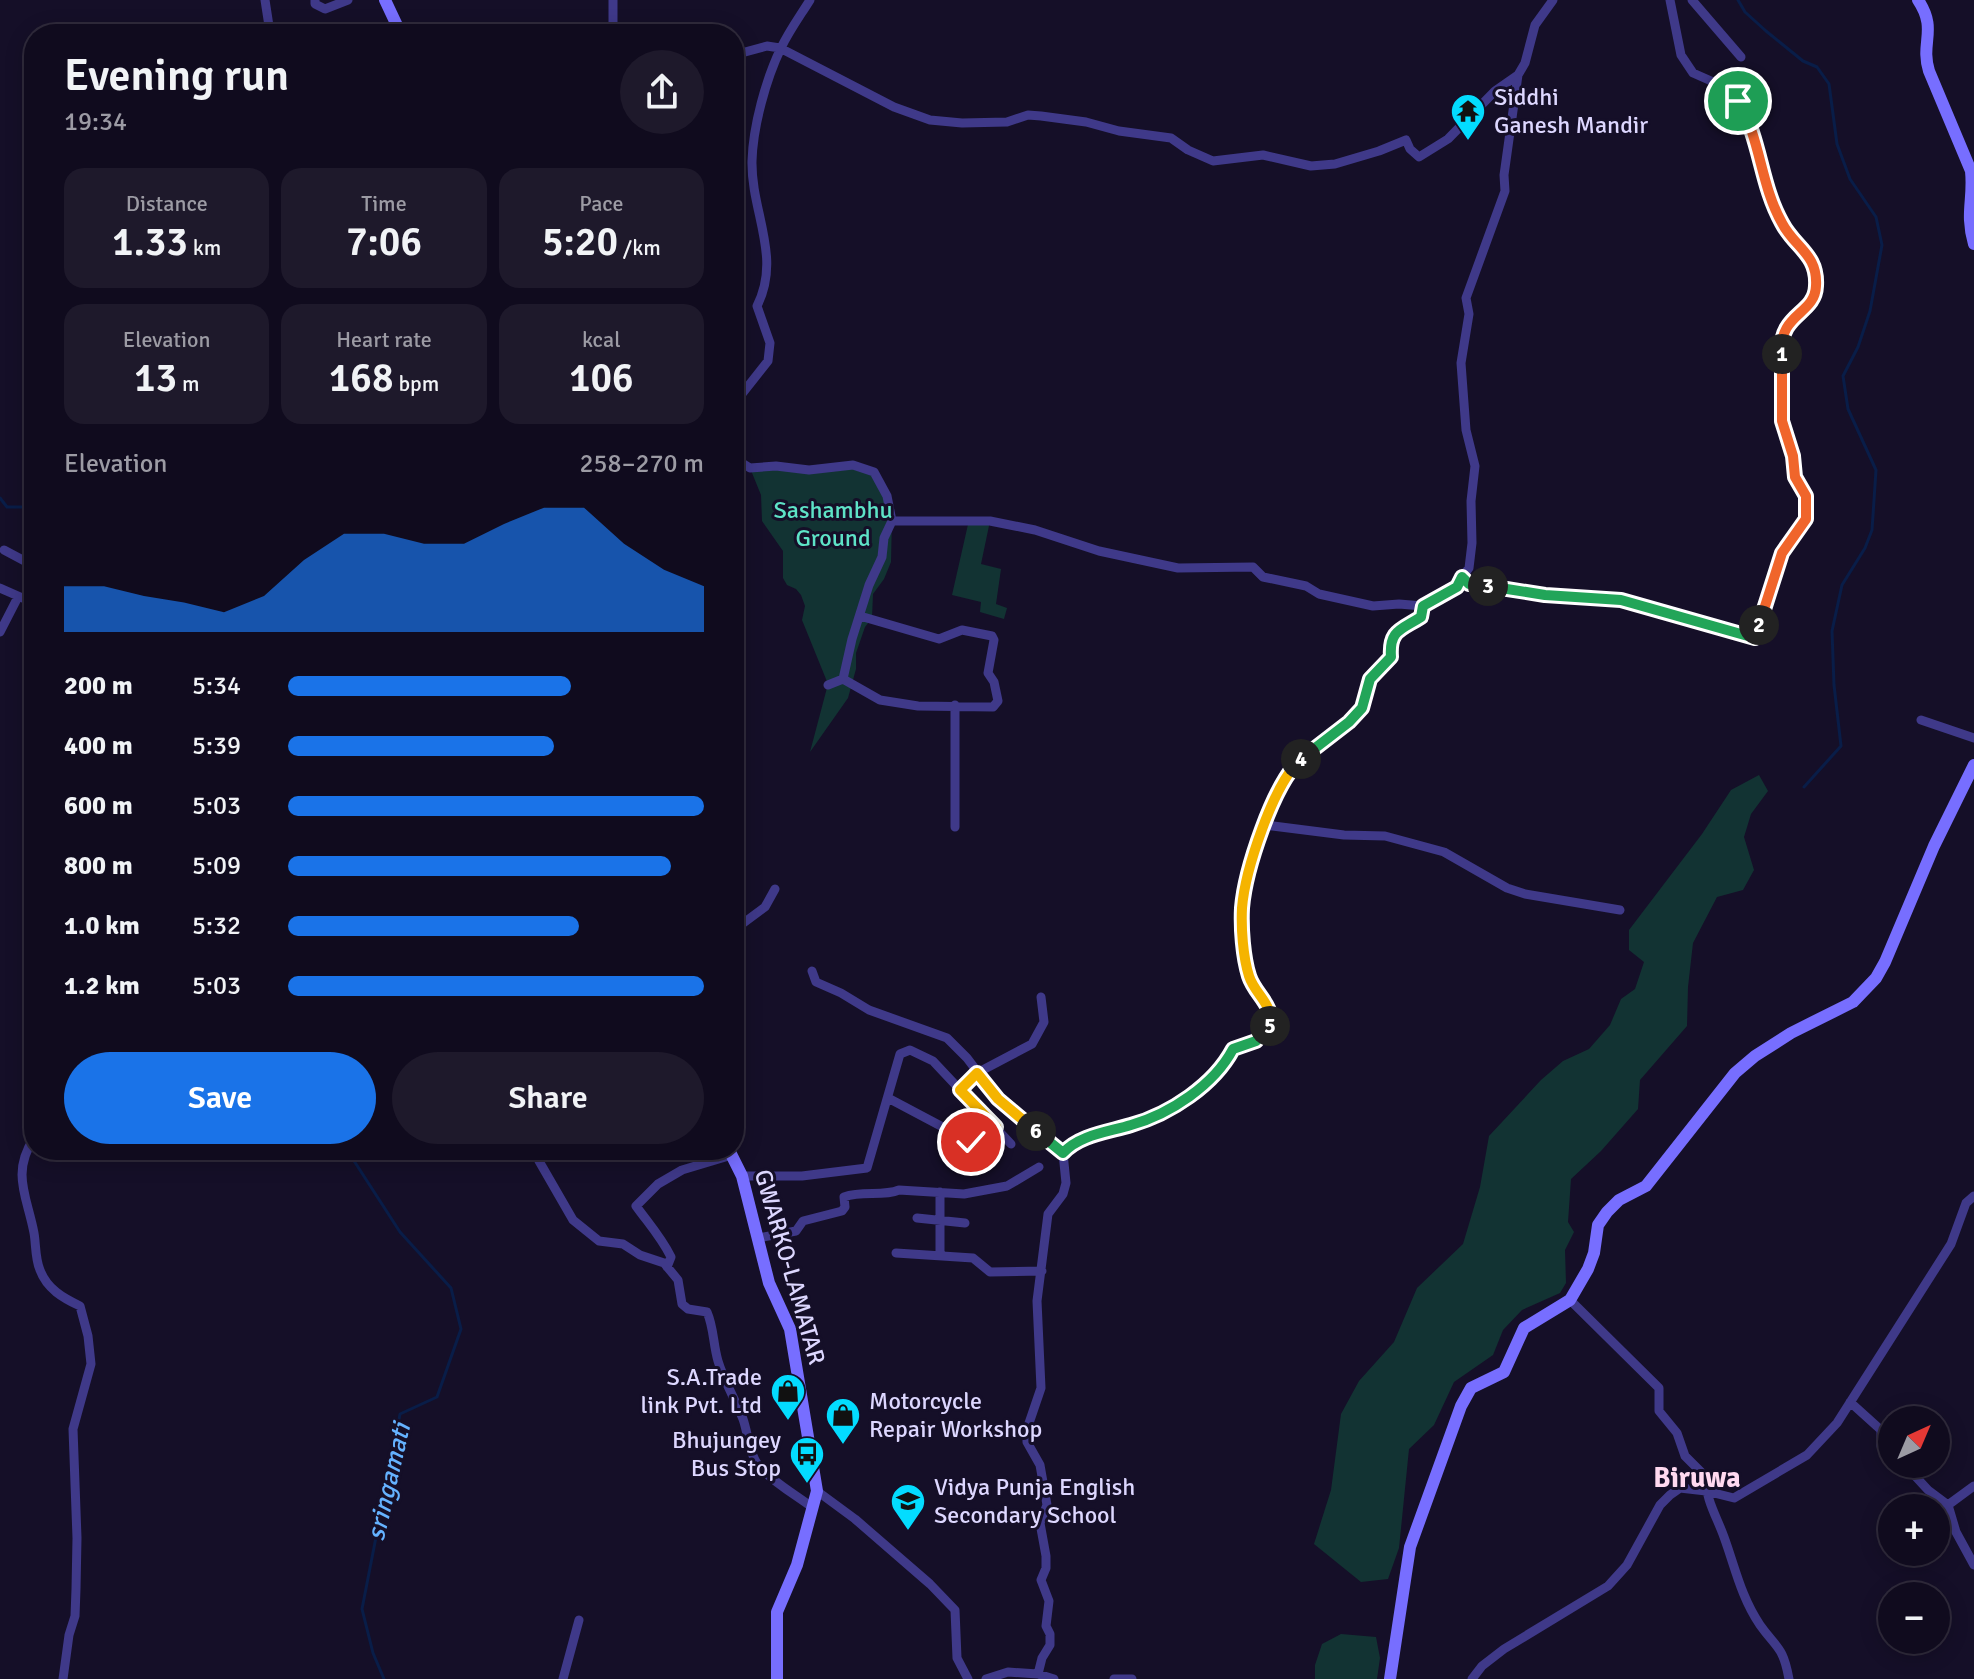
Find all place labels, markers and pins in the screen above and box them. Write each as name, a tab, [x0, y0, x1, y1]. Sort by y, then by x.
pin	[1704, 67, 1772, 135]
place label: Siddhi Ganesh Mandir	[1494, 82, 1648, 140]
temple icon: Siddhi Ganesh Mandir	[1449, 92, 1487, 142]
pin: 1	[1762, 334, 1802, 374]
pin: 3	[1468, 566, 1508, 606]
pin: 2	[1739, 605, 1779, 645]
pin: 4	[1281, 739, 1321, 779]
pin: 5	[1250, 1006, 1290, 1046]
pin	[937, 1108, 1005, 1176]
pin: 6	[1016, 1111, 1056, 1151]
place label: S.A.Trade link Pvt. Ltd	[640, 1362, 762, 1420]
shop icon: S.A.Trade link Pvt. Ltd	[769, 1372, 807, 1422]
place label: Motorcycle Repair Workshop	[869, 1386, 1042, 1444]
shop icon: Motorcycle Repair Workshop	[824, 1396, 862, 1446]
place label: Bhujungey Bus Stop	[672, 1425, 781, 1483]
bus stop icon: Bhujungey Bus Stop	[788, 1435, 826, 1485]
place label: Vidya Punja English Secondary School	[934, 1472, 1135, 1530]
school or university icon: Vidya Punja English Secondary School	[889, 1482, 927, 1532]

